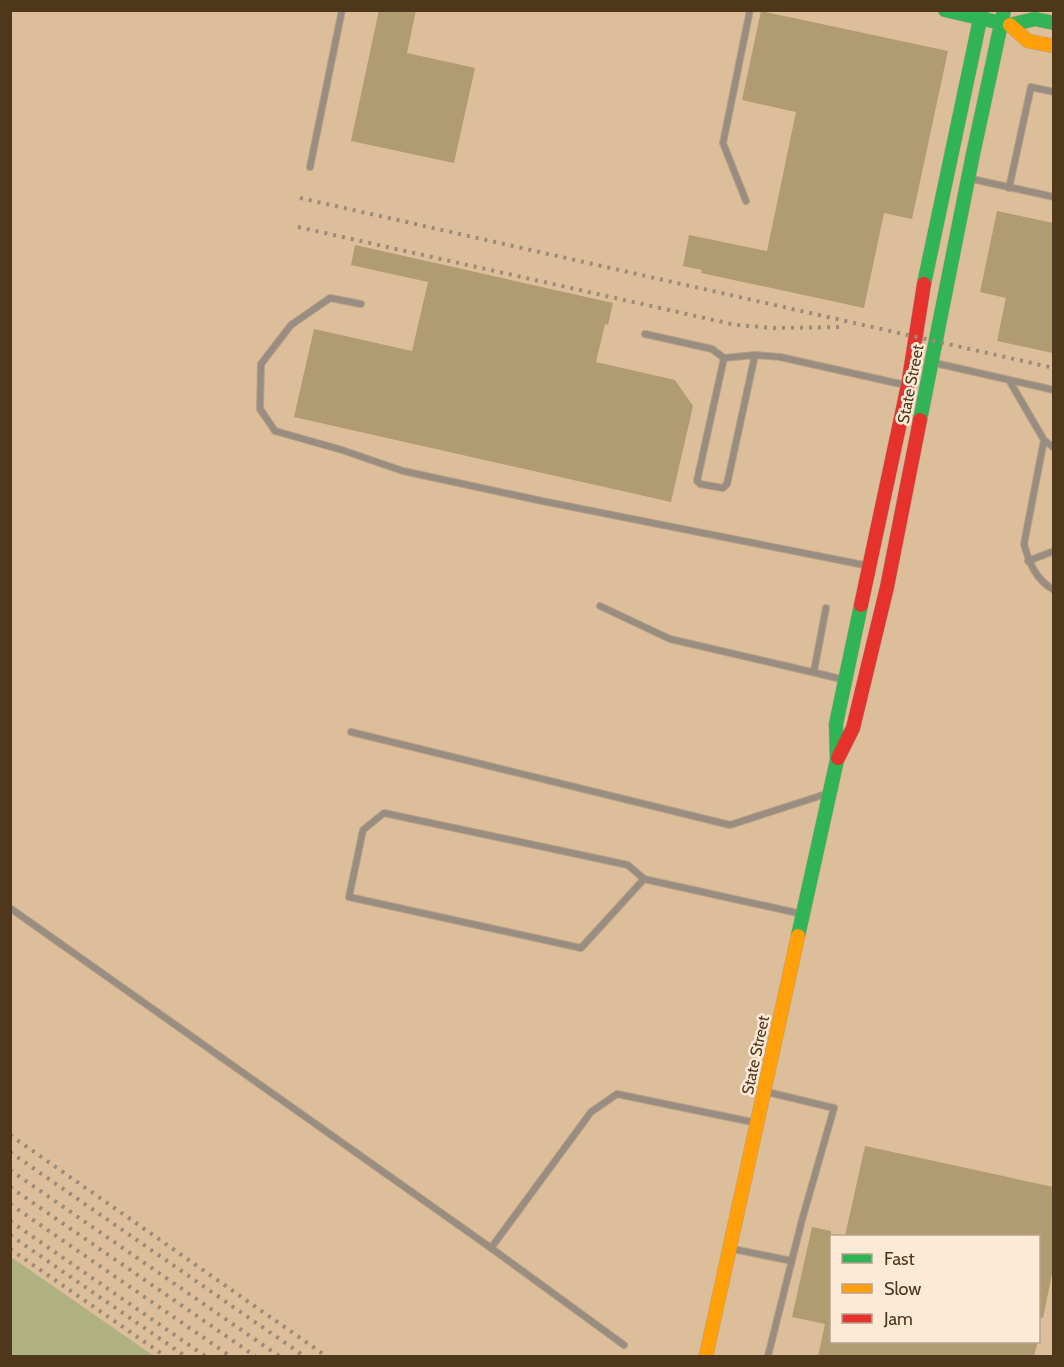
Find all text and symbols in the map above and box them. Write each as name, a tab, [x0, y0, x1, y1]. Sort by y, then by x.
street label: State Street	[894, 342, 928, 425]
street label: State Street	[738, 1013, 773, 1096]
legend	[830, 1235, 1040, 1343]
text: Fast	[884, 1248, 915, 1270]
text: Slow	[884, 1278, 921, 1300]
text: Jam	[883, 1308, 913, 1330]

